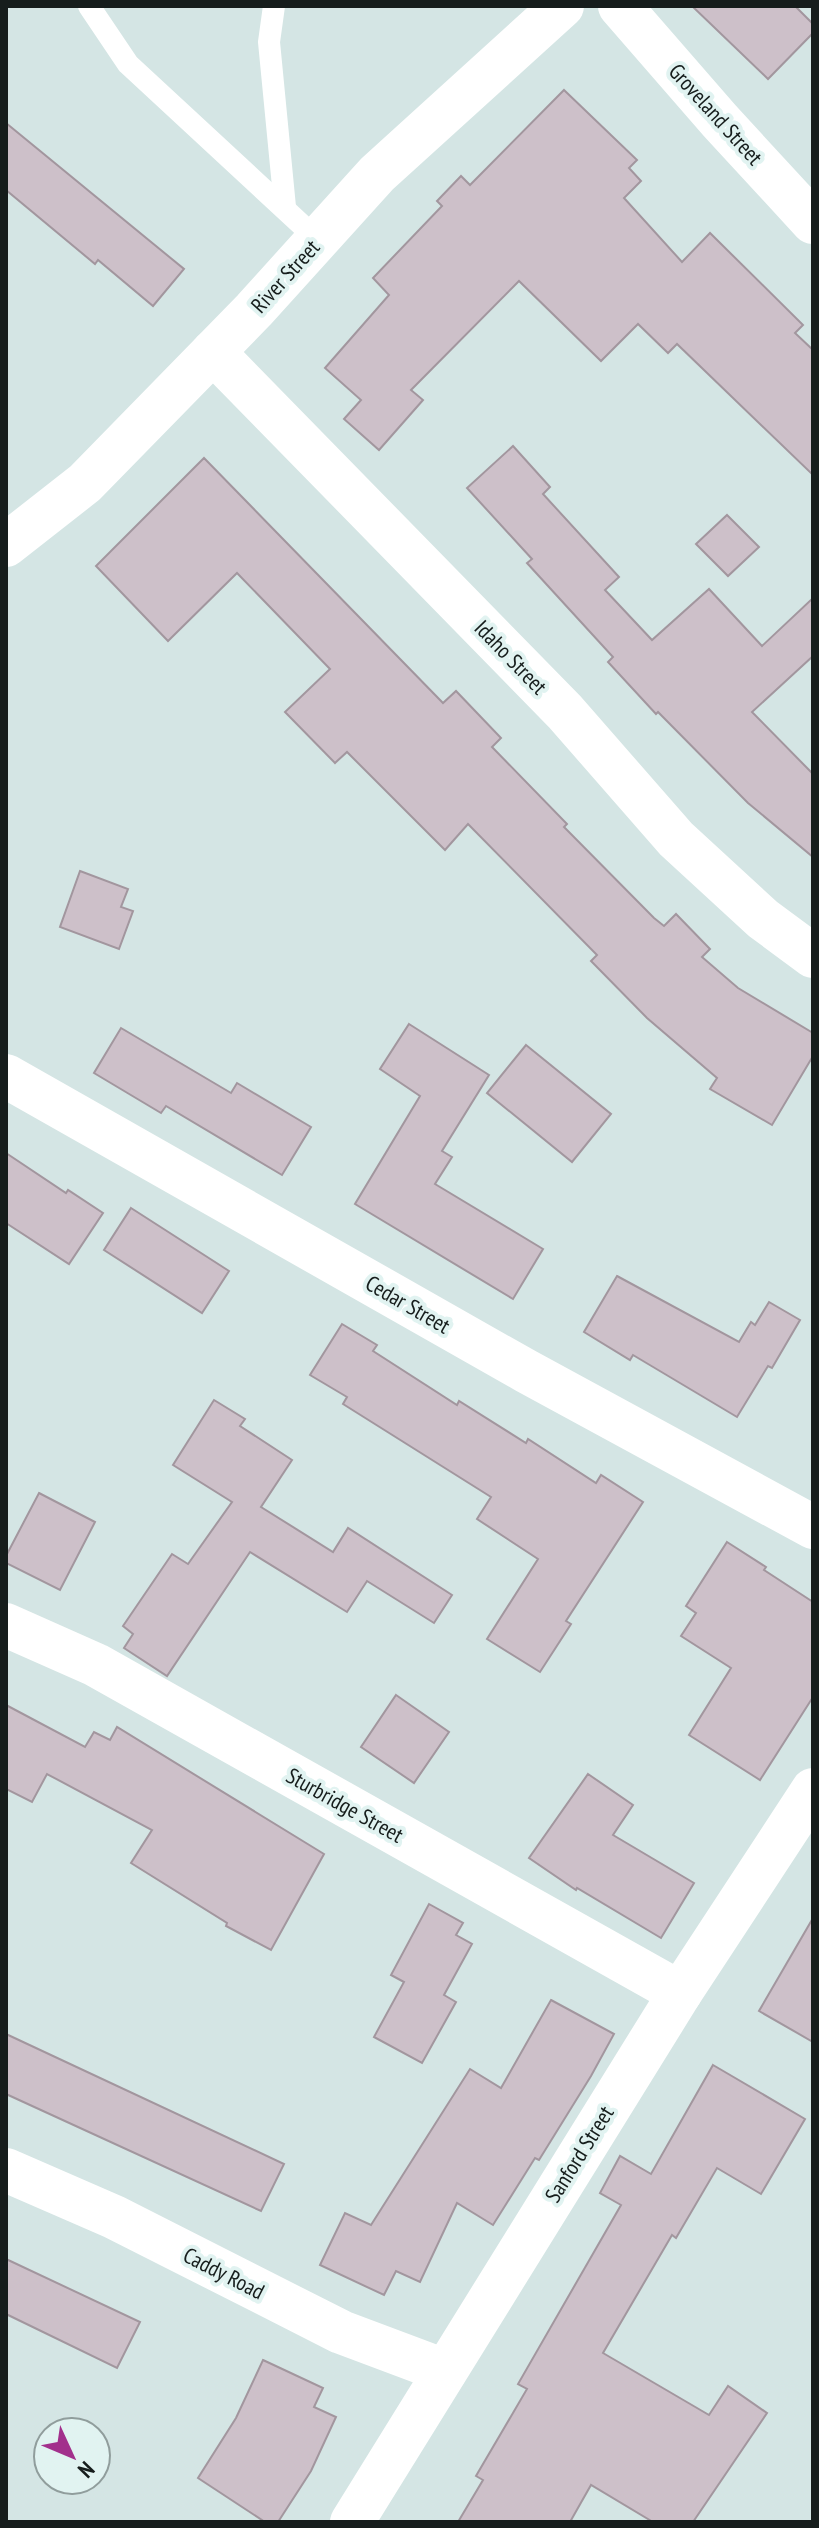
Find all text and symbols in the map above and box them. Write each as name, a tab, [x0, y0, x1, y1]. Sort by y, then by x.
street label: Groveland Street	[663, 57, 769, 171]
street label: River Street	[245, 233, 325, 319]
street label: Idaho Street	[469, 614, 553, 700]
street label: Cedar Street	[361, 1269, 455, 1339]
street label: Sturbridge Street	[281, 1761, 409, 1849]
street label: Sanford Street	[538, 2101, 620, 2207]
street label: Caddy Road	[179, 2241, 269, 2305]
north arrow	[32, 2416, 112, 2496]
text: N	[72, 2456, 101, 2484]

